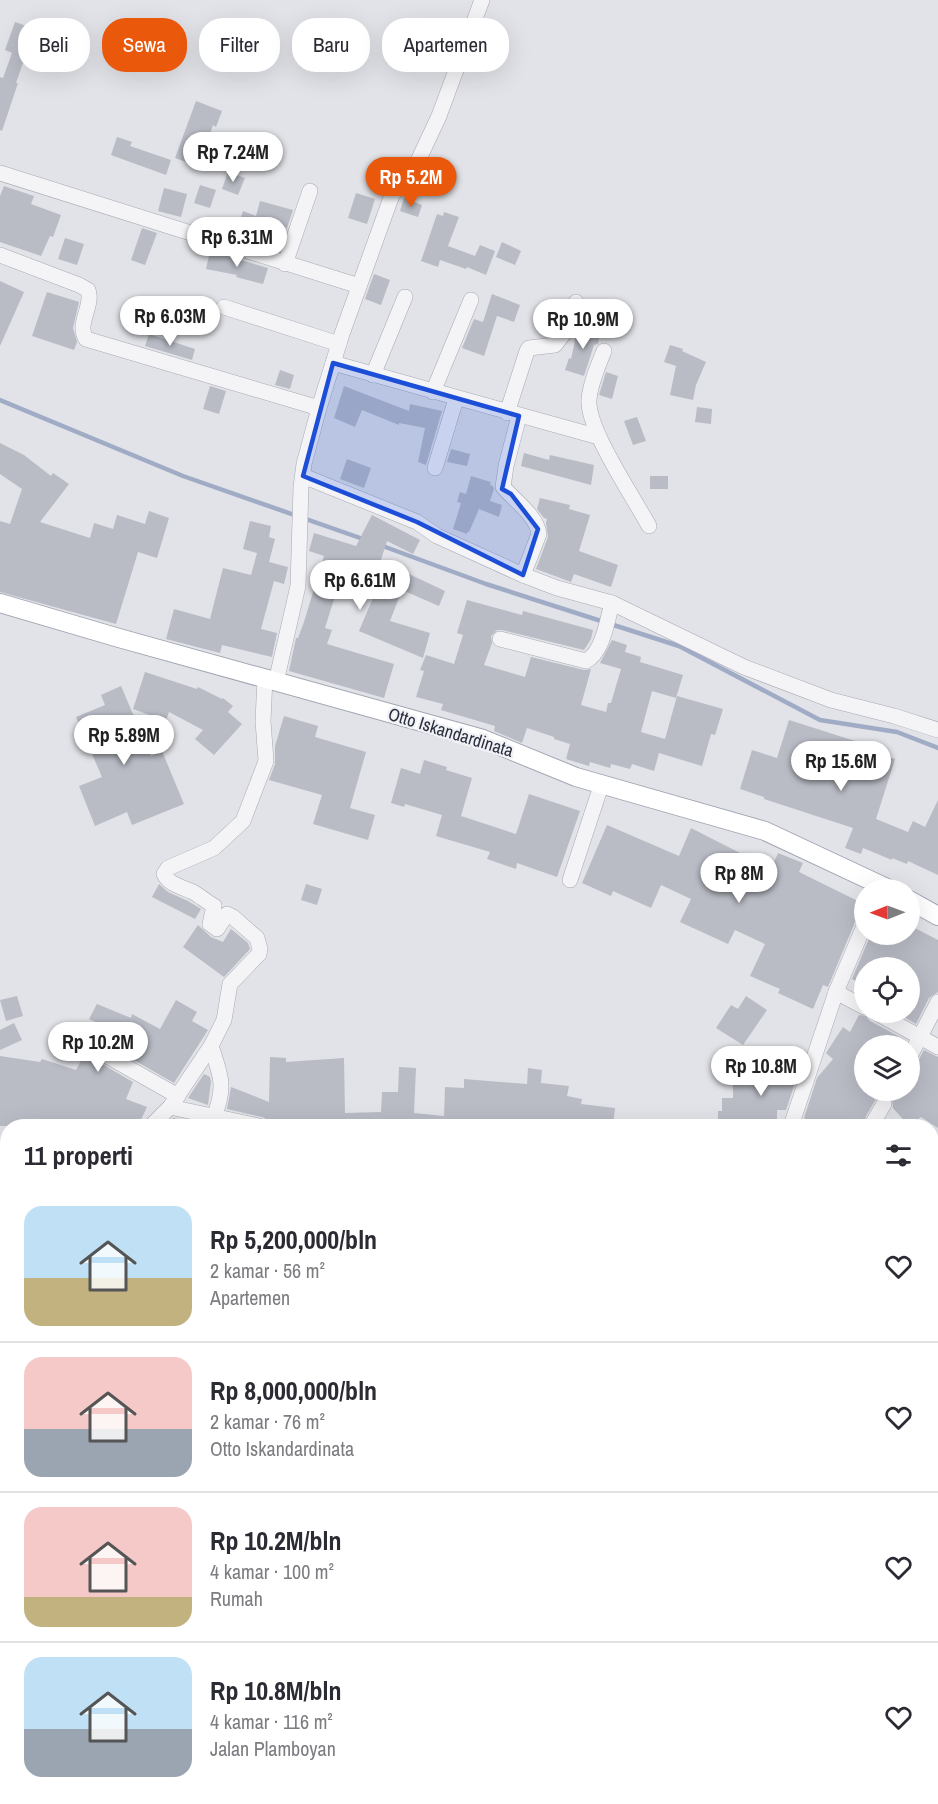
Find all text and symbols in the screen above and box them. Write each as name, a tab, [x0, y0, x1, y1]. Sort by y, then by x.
chip: Beli	[18, 18, 90, 72]
chip: Sewa	[102, 18, 187, 72]
chip: Filter	[199, 18, 280, 72]
chip: Baru	[292, 18, 370, 72]
chip: Apartemen	[382, 18, 509, 72]
pin: Rp 7.24M	[171, 132, 295, 183]
text: Rp 7.24M	[197, 138, 269, 165]
pin: Rp 5.2M	[356, 157, 466, 208]
text: Rp 5.2M	[380, 163, 442, 190]
pin: Rp 6.31M	[175, 217, 299, 268]
text: Rp 6.31M	[201, 223, 273, 250]
pin: Rp 6.03M	[108, 296, 232, 347]
pin: Rp 10.9M	[521, 299, 645, 350]
text: Rp 6.03M	[134, 302, 206, 329]
text: Rp 10.9M	[547, 305, 619, 332]
pin: Rp 6.61M	[298, 560, 422, 611]
text: Rp 6.61M	[324, 566, 396, 593]
street label: Otto Iskandardinata	[385, 701, 517, 763]
pin: Rp 5.89M	[62, 715, 186, 766]
text: Rp 5.89M	[88, 721, 160, 748]
pin: Rp 15.6M	[779, 741, 903, 792]
text: Rp 15.6M	[805, 747, 877, 774]
pin: Rp 8M	[697, 853, 781, 904]
text: Rp 8M	[714, 859, 764, 886]
north arrow	[854, 879, 920, 945]
map controls	[854, 879, 920, 1101]
button: locate	[854, 957, 920, 1023]
pin: Rp 10.2M	[36, 1022, 160, 1073]
text: Rp 10.2M	[62, 1028, 134, 1055]
button: layers	[854, 1035, 920, 1101]
pin: Rp 10.8M	[699, 1046, 823, 1097]
text: Rp 10.8M	[725, 1052, 797, 1079]
text: 11 properti	[24, 1138, 133, 1173]
icon: filters	[882, 1139, 915, 1172]
text: Rp 5,200,000/bln	[210, 1222, 377, 1257]
icon: home	[72, 1230, 144, 1302]
icon: heart	[882, 1250, 915, 1283]
text: 2 kamar · 56 m²	[210, 1257, 325, 1284]
text: Apartemen	[210, 1284, 290, 1311]
text: Rp 8,000,000/bln	[210, 1373, 377, 1408]
icon: home	[72, 1381, 144, 1453]
icon: heart	[882, 1401, 915, 1434]
text: 2 kamar · 76 m²	[210, 1408, 325, 1435]
text: Otto Iskandardinata	[210, 1435, 354, 1462]
text: Rp 10.2M/bln	[210, 1523, 342, 1558]
icon: home	[72, 1531, 144, 1603]
icon: heart	[882, 1551, 915, 1584]
text: 4 kamar · 100 m²	[210, 1558, 334, 1585]
text: Rumah	[210, 1585, 263, 1612]
text: Rp 10.8M/bln	[210, 1673, 342, 1708]
icon: home	[72, 1681, 144, 1753]
icon: heart	[882, 1701, 915, 1734]
text: 4 kamar · 116 m²	[210, 1708, 333, 1735]
text: Jalan Plamboyan	[210, 1735, 336, 1762]

